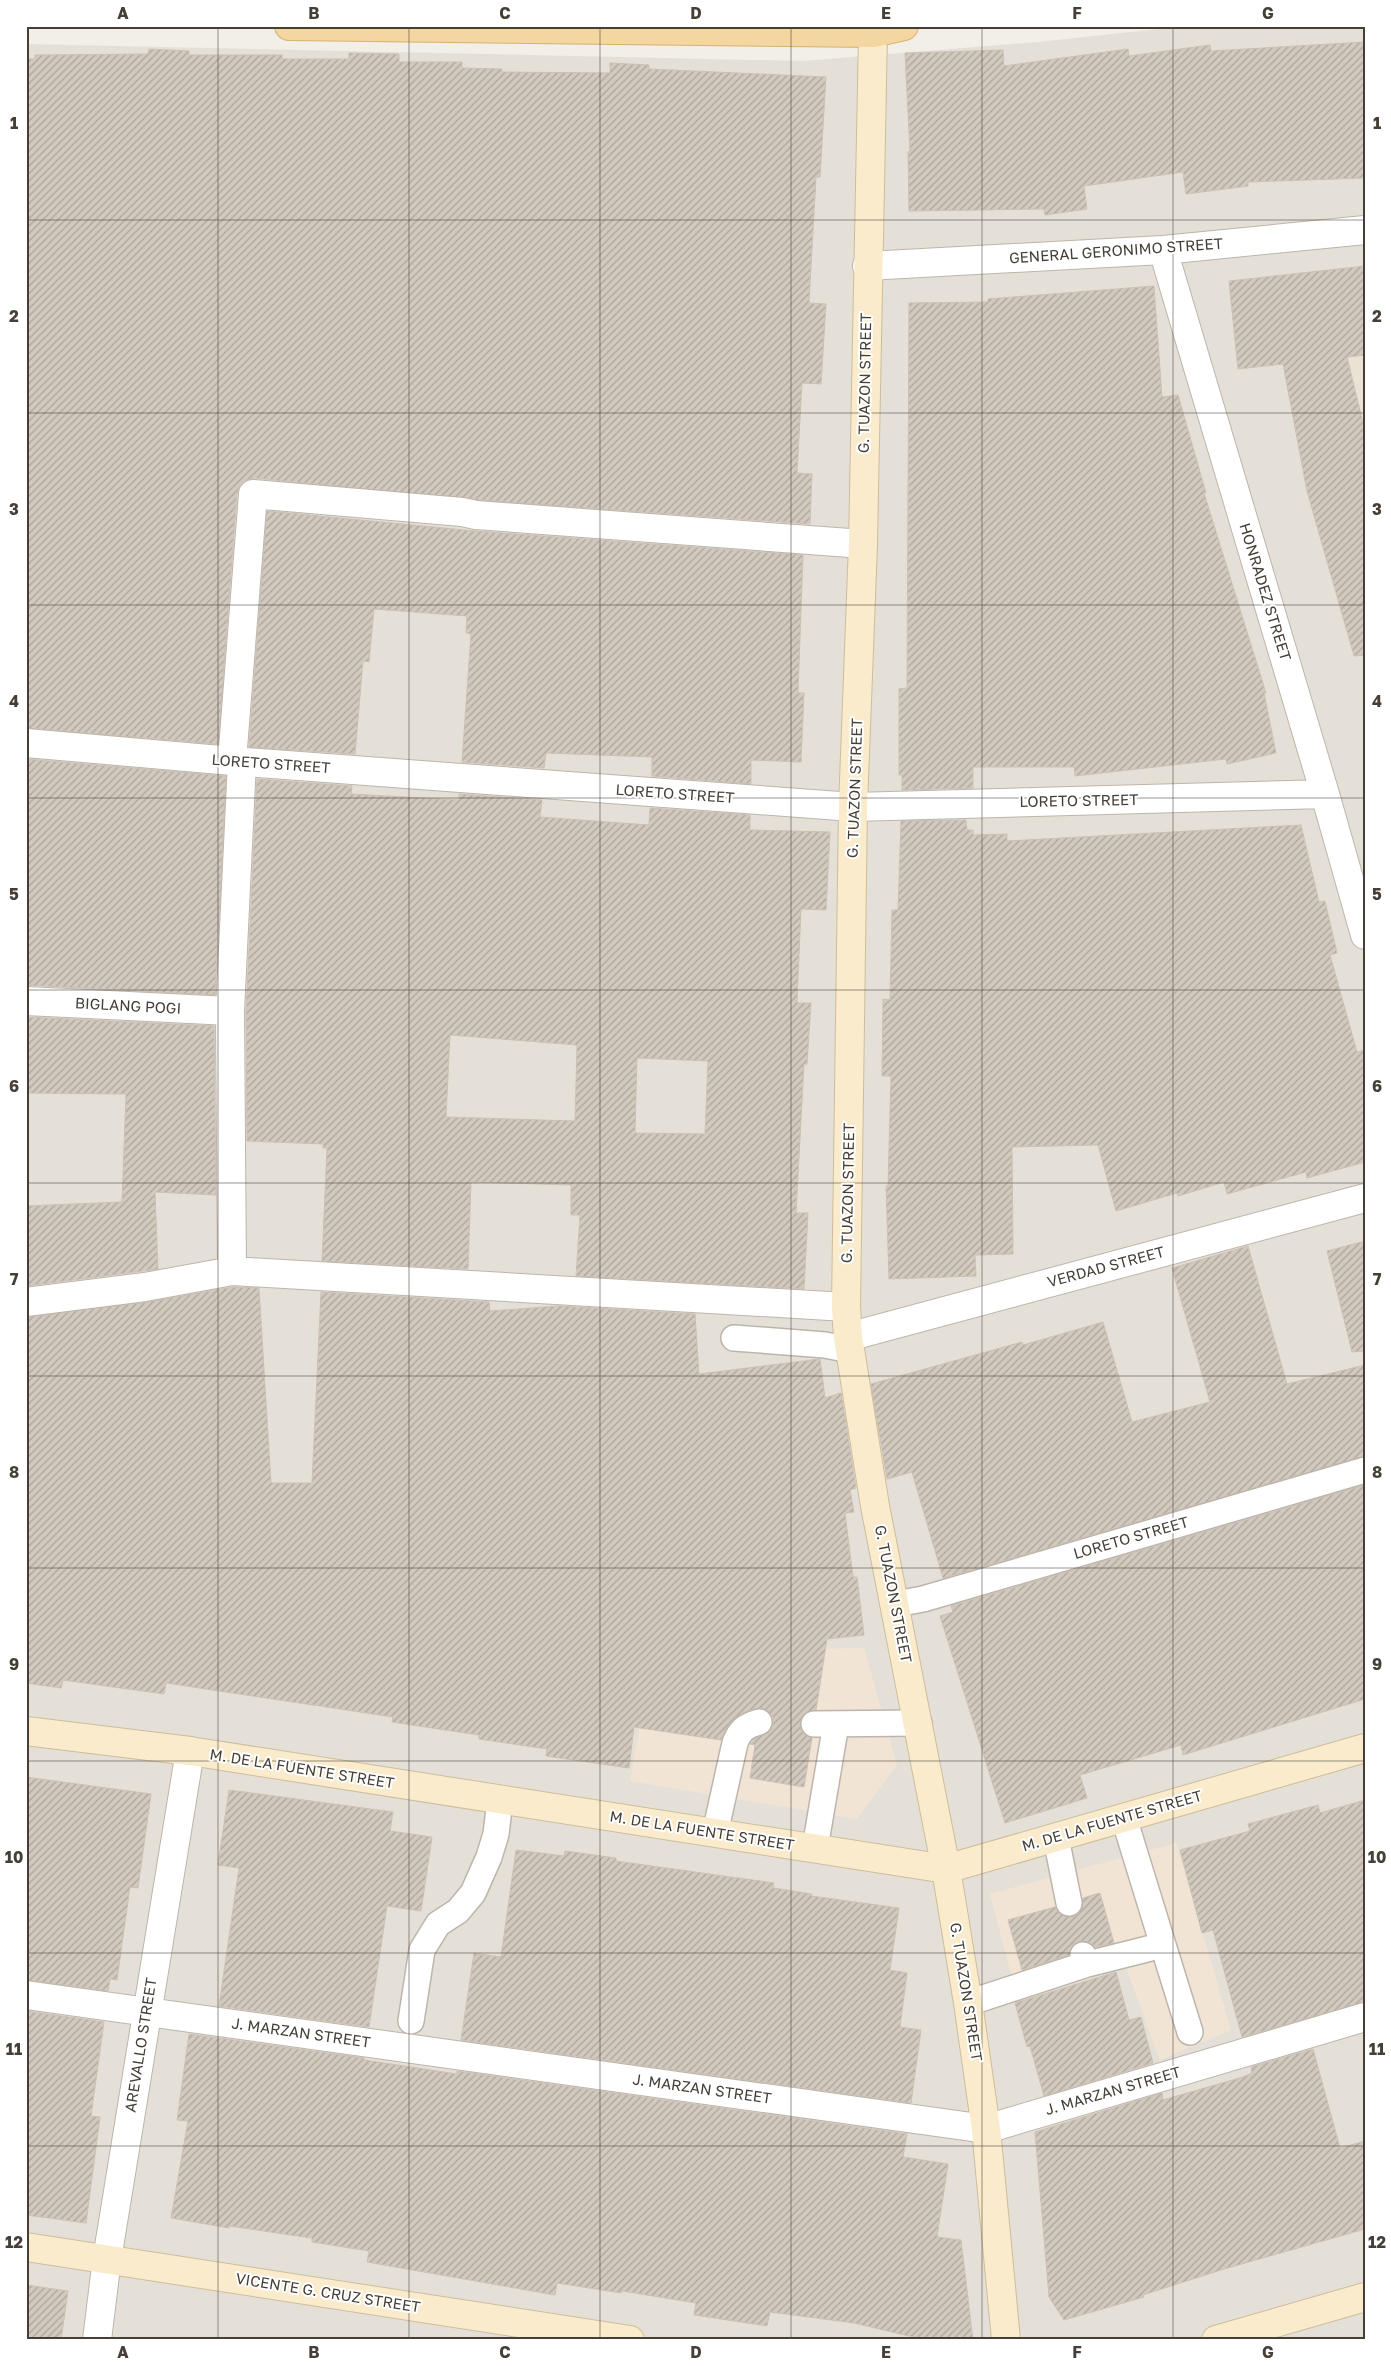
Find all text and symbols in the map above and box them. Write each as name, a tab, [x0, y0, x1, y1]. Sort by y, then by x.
text: A	[117, 3, 129, 23]
text: B	[308, 3, 320, 23]
text: C	[499, 3, 511, 23]
text: D	[690, 3, 702, 23]
text: E	[881, 3, 891, 23]
text: F	[1072, 3, 1082, 23]
text: G	[1262, 3, 1274, 23]
text: 1	[10, 113, 18, 133]
text: 1	[1373, 113, 1381, 133]
street label: GENERAL GERONIMO STREET	[1008, 234, 1224, 266]
text: 2	[9, 306, 19, 326]
text: 2	[1372, 306, 1382, 326]
street label: G. TUAZON STREET	[854, 313, 874, 453]
text: 3	[9, 499, 19, 519]
text: 3	[1372, 499, 1382, 519]
street label: HONRADEZ STREET	[1236, 521, 1296, 663]
text: 4	[9, 691, 19, 711]
text: 4	[1372, 691, 1382, 711]
street label: G. TUAZON STREET	[843, 718, 865, 858]
street label: LORETO STREET	[211, 750, 331, 776]
street label: LORETO STREET	[615, 780, 735, 806]
street label: LORETO STREET	[1019, 790, 1139, 810]
text: 5	[9, 884, 19, 904]
text: 5	[1372, 884, 1382, 904]
street label: BIGLANG POGI	[74, 993, 182, 1017]
text: 6	[9, 1076, 19, 1096]
text: 6	[1372, 1076, 1382, 1096]
street label: G. TUAZON STREET	[837, 1123, 857, 1263]
street label: VERDAD STREET	[1045, 1242, 1166, 1290]
text: 7	[10, 1269, 19, 1289]
text: 7	[1373, 1269, 1382, 1289]
text: 8	[9, 1462, 19, 1482]
text: 8	[1372, 1462, 1382, 1482]
street label: LORETO STREET	[1071, 1512, 1190, 1562]
street label: G. TUAZON STREET	[872, 1523, 916, 1664]
text: 9	[9, 1654, 19, 1674]
text: 9	[1372, 1654, 1382, 1674]
street label: M. DE LA FUENTE STREET	[209, 1745, 396, 1792]
street label: M. DE LA FUENTE STREET	[1020, 1786, 1204, 1854]
street label: M. DE LA FUENTE STREET	[609, 1807, 796, 1854]
text: 10	[5, 1847, 23, 1867]
text: 10	[1368, 1847, 1386, 1867]
street label: G. TUAZON STREET	[947, 1921, 987, 2062]
street label: AREVALLO STREET	[120, 1976, 160, 2114]
street label: J. MARZAN STREET	[230, 2013, 372, 2051]
text: 11	[6, 2039, 22, 2059]
text: 11	[1369, 2039, 1385, 2059]
street label: J. MARZAN STREET	[1043, 2062, 1183, 2118]
street label: J. MARZAN STREET	[631, 2069, 773, 2107]
text: 12	[5, 2232, 23, 2252]
text: 12	[1368, 2232, 1386, 2252]
street label: VICENTE G. CRUZ STREET	[234, 2269, 422, 2316]
text: A	[117, 2342, 129, 2362]
text: B	[308, 2342, 320, 2362]
text: C	[499, 2342, 511, 2362]
text: D	[690, 2342, 702, 2362]
text: E	[881, 2342, 891, 2362]
text: F	[1072, 2342, 1082, 2362]
text: G	[1262, 2342, 1274, 2362]

